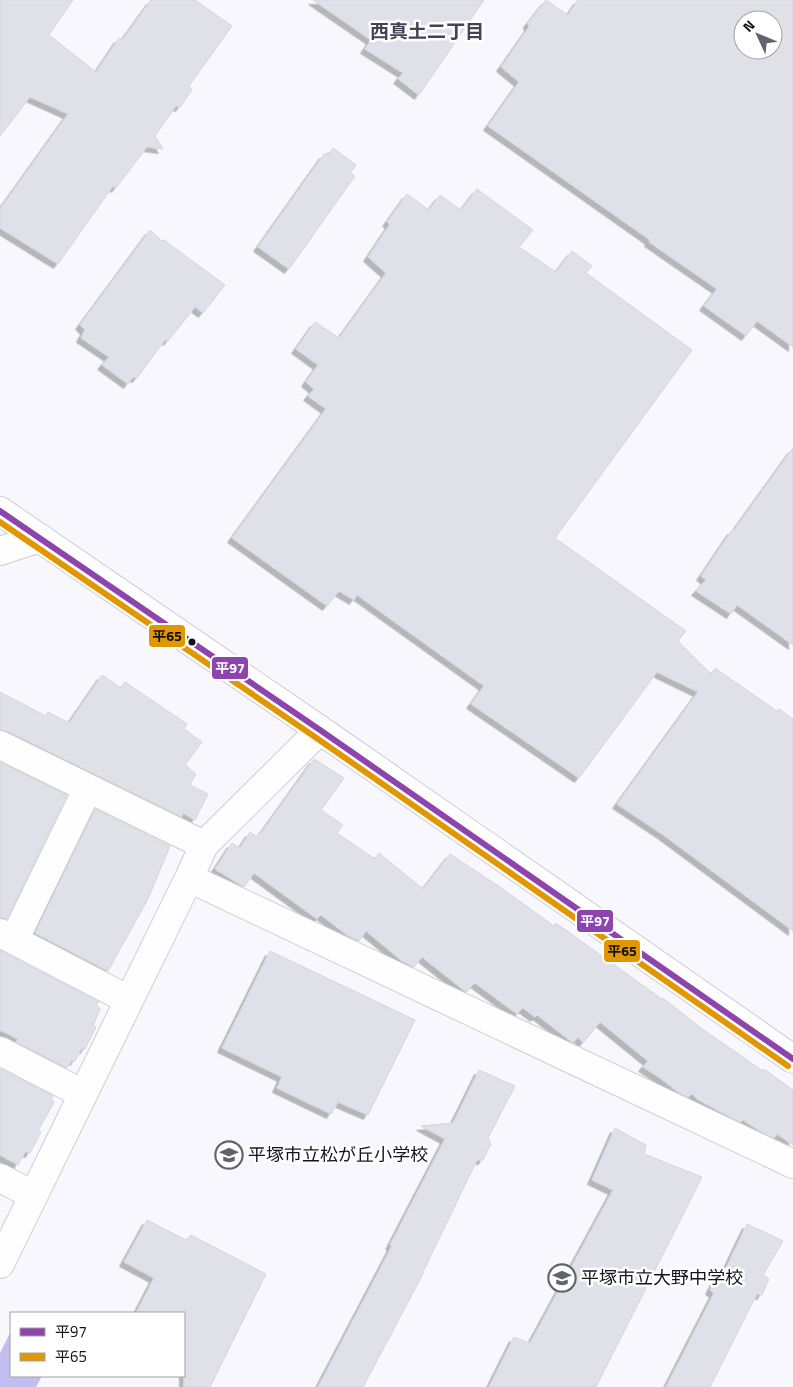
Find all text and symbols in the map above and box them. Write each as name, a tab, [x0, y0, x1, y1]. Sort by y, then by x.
north arrow	[733, 10, 783, 60]
text: N	[737, 15, 759, 36]
district label: 西真土二丁目	[370, 16, 484, 45]
line badge: 平65	[148, 624, 186, 648]
text: 平65	[152, 625, 182, 646]
unlabelled marker	[187, 637, 197, 647]
line badge: 平97	[211, 656, 249, 680]
text: 平97	[215, 657, 245, 678]
line badge: 平97	[576, 909, 614, 933]
text: 平97	[580, 910, 610, 931]
line badge: 平65	[603, 939, 641, 963]
text: 平65	[607, 940, 637, 961]
school or university icon: 平塚市立松が丘小学校	[214, 1140, 244, 1170]
place label: 平塚市立松が丘小学校	[248, 1141, 428, 1168]
school or university icon: 平塚市立大野中学校	[547, 1263, 577, 1293]
place label: 平塚市立大野中学校	[581, 1264, 743, 1291]
legend	[10, 1312, 185, 1377]
text: 平97	[55, 1320, 87, 1343]
text: 平65	[55, 1345, 87, 1368]

